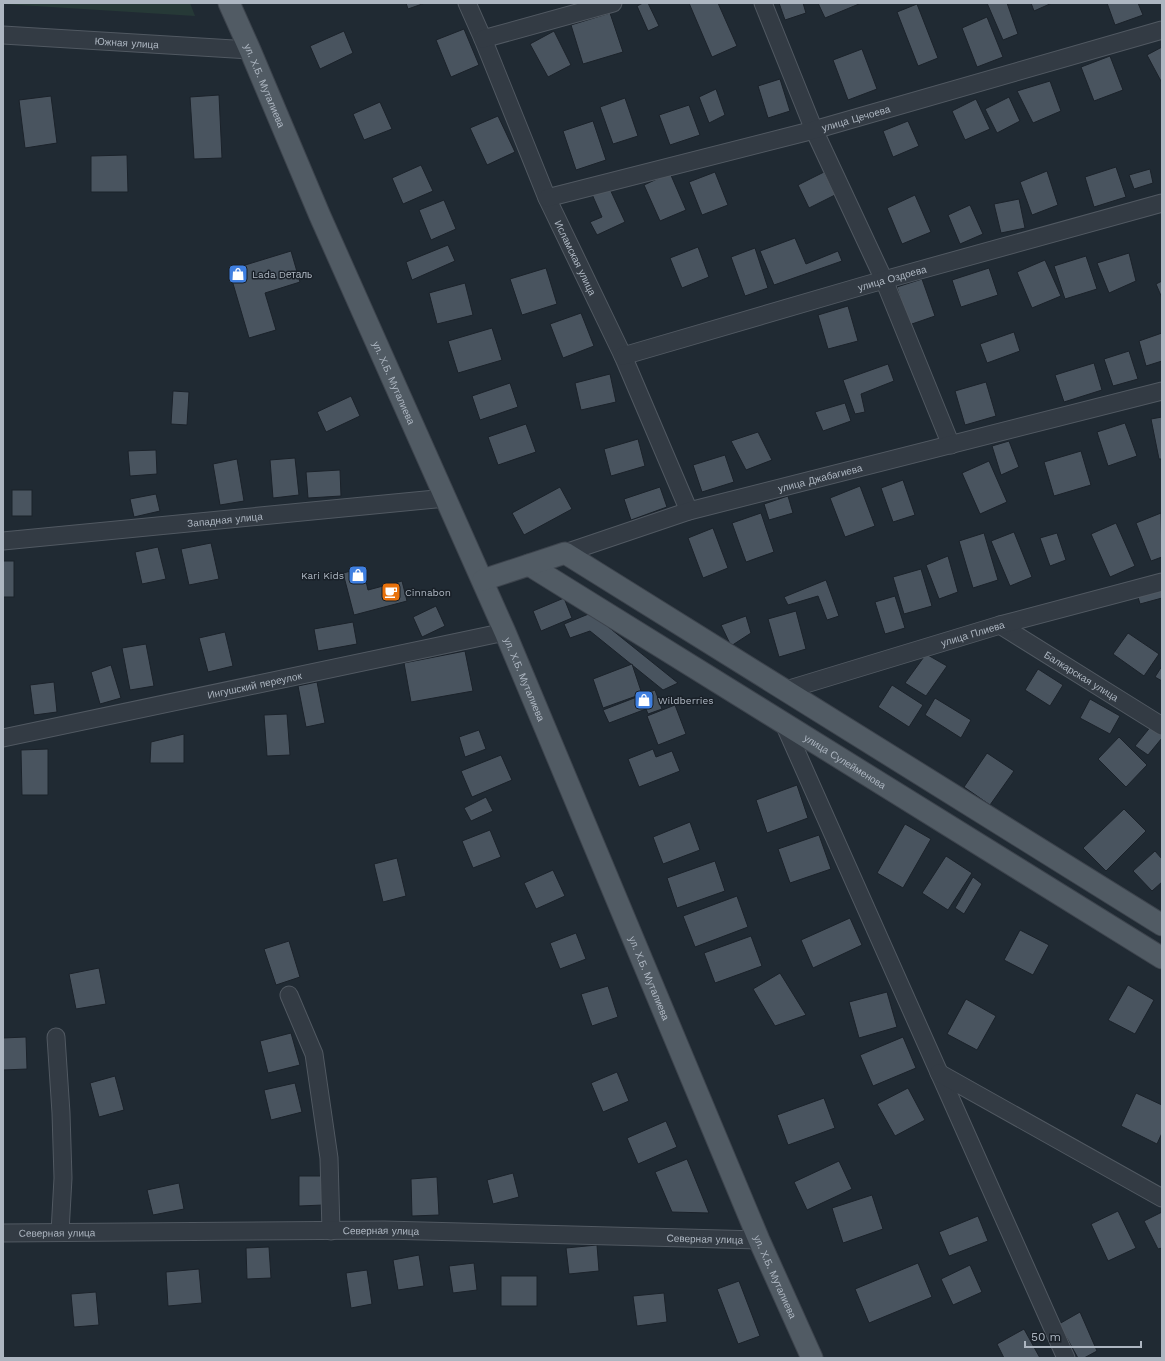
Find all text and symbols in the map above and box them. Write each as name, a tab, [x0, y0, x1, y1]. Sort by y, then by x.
street label: Южная улица	[94, 36, 160, 50]
street label: ул. Х.Б. Муталиева	[242, 42, 287, 130]
street label: улица Цечоева	[820, 103, 892, 134]
street label: Исламская улица	[553, 219, 598, 298]
shop icon: Lada Dеталь	[227, 263, 249, 285]
street label: улица Оздоева	[856, 263, 928, 293]
place label: Lada Dеталь	[252, 269, 312, 280]
street label: ул. Х.Б. Муталиева	[370, 339, 417, 427]
street label: улица Джабагиева	[777, 462, 864, 494]
street label: Западная улица	[187, 511, 264, 529]
shop icon: Kari Kids	[347, 564, 369, 586]
place label: Kari Kids	[301, 570, 344, 581]
cafe icon: Cinnabon	[380, 581, 402, 603]
place label: Cinnabon	[405, 587, 451, 598]
street label: улица Плиева	[940, 619, 1006, 649]
street label: ул. Х.Б. Муталиева	[502, 636, 547, 723]
street label: Балкарская улица	[1042, 649, 1121, 704]
street label: Ингушский переулок	[206, 670, 303, 701]
shop icon: Wildberries	[633, 689, 655, 711]
place label: Wildberries	[658, 695, 714, 706]
street label: улица Сулейменова	[802, 732, 888, 791]
street label: ул. Х.Б. Муталиева	[627, 935, 672, 1022]
street label: Северная улица	[343, 1225, 420, 1237]
street label: Северная улица	[19, 1227, 96, 1239]
street label: Северная улица	[666, 1233, 744, 1246]
street label: ул. Х.Б. Муталиева	[752, 1234, 799, 1321]
scale bar	[1025, 1323, 1141, 1349]
text: 50 m	[1031, 1330, 1061, 1344]

